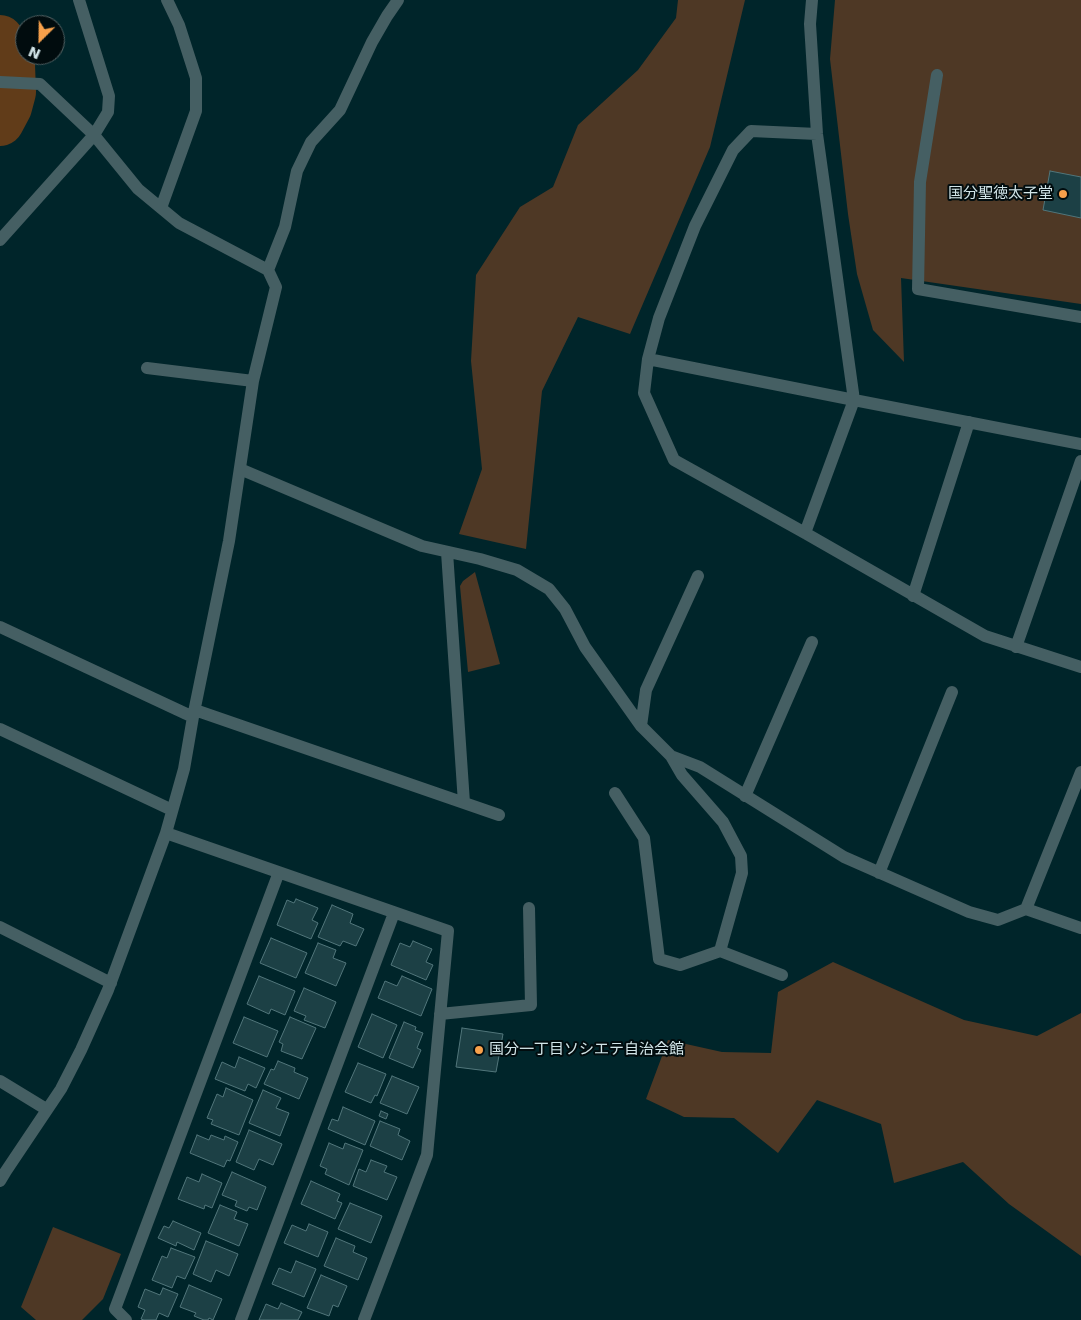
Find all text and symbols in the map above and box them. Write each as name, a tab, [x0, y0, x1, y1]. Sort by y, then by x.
north arrow	[15, 15, 65, 65]
text: N	[26, 43, 43, 63]
place label: 国分聖徳太子堂	[948, 185, 1053, 203]
marker: 国分聖徳太子堂	[1057, 188, 1069, 200]
place label: 国分一丁目ソシエテ自治会館	[489, 1041, 684, 1059]
marker: 国分一丁目ソシエテ自治会館	[473, 1044, 485, 1056]

